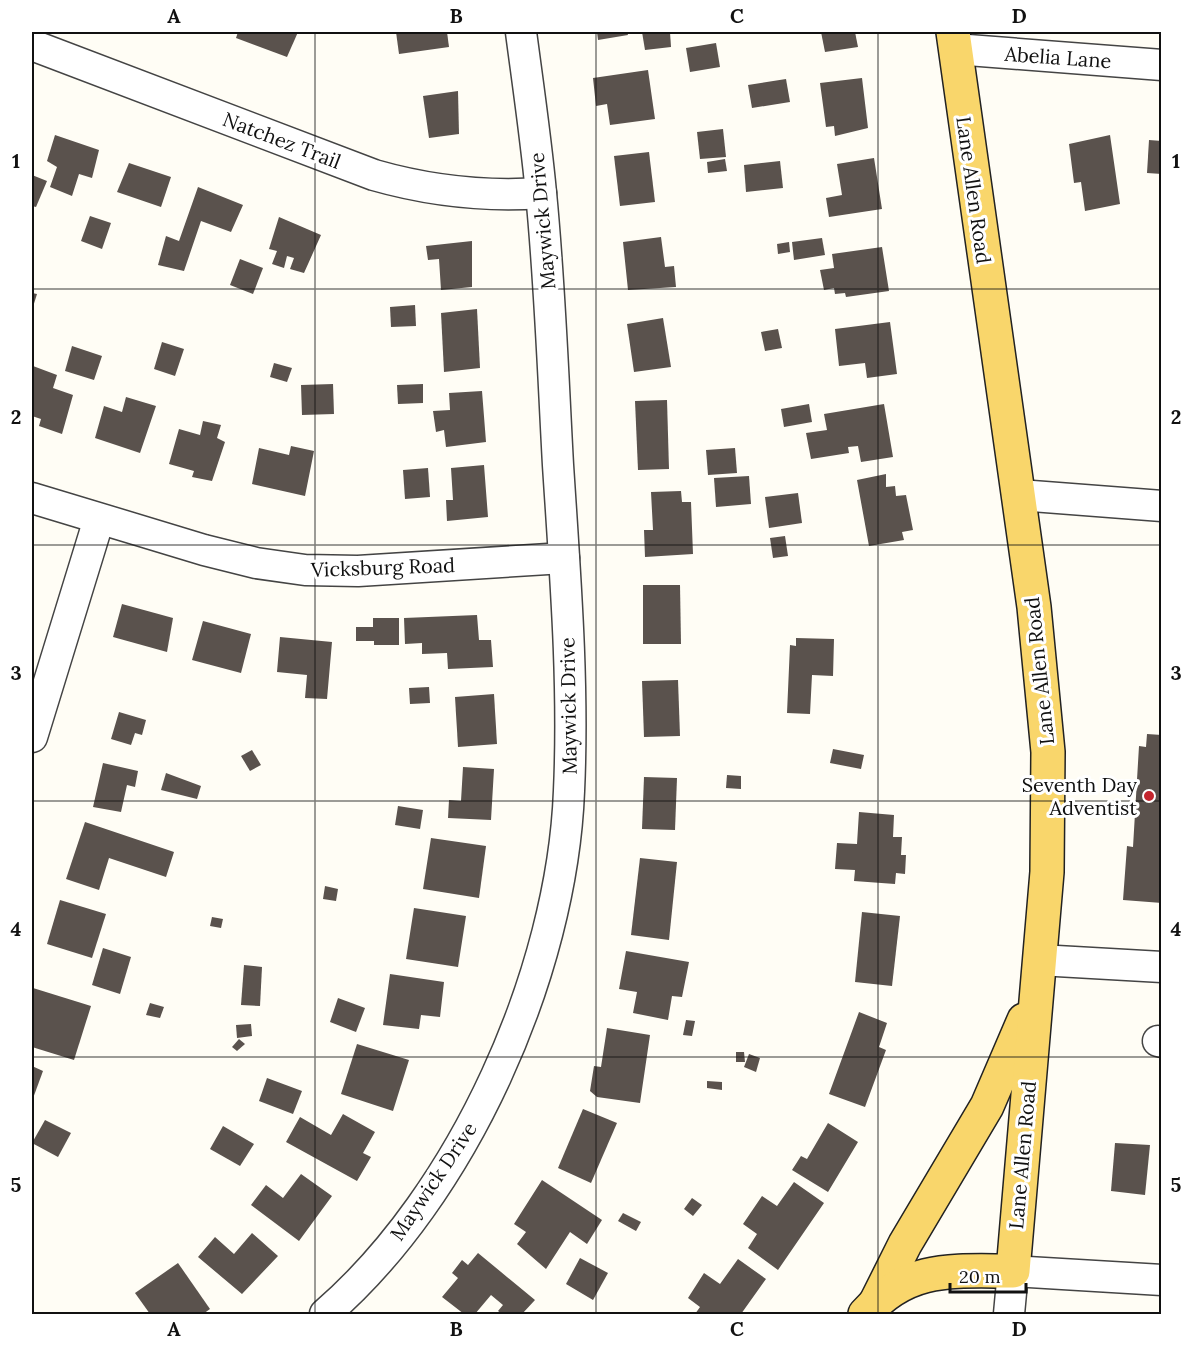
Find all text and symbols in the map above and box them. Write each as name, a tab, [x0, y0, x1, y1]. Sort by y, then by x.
text: A	[167, 3, 181, 28]
text: B	[449, 3, 463, 28]
text: C	[730, 3, 744, 28]
text: D	[1011, 3, 1027, 28]
street label: Abelia Lane	[1003, 41, 1112, 73]
street label: Natchez Trail	[219, 106, 345, 174]
street label: Lane Allen Road	[951, 115, 997, 265]
text: 1	[12, 148, 20, 173]
text: 1	[1172, 148, 1180, 173]
street label: Maywick Drive	[524, 151, 560, 291]
text: 2	[11, 404, 21, 429]
text: 2	[1171, 404, 1181, 429]
street label: Vicksburg Road	[310, 552, 455, 582]
street label: Lane Allen Road	[1019, 596, 1059, 746]
street label: Maywick Drive	[554, 637, 582, 775]
text: 3	[10, 660, 22, 685]
text: 3	[1170, 660, 1182, 685]
place label: Seventh Day Adventist	[1022, 772, 1137, 820]
marker: Seventh Day Adventist	[1142, 789, 1156, 803]
text: 4	[11, 916, 22, 941]
text: 4	[1171, 916, 1182, 941]
street label: Lane Allen Road	[1003, 1080, 1041, 1230]
street label: Maywick Drive	[384, 1117, 482, 1245]
text: 5	[11, 1172, 22, 1197]
text: 5	[1171, 1172, 1182, 1197]
scale bar	[950, 1256, 1026, 1294]
text: 20 m	[959, 1265, 1001, 1288]
text: A	[167, 1316, 181, 1341]
text: B	[449, 1316, 463, 1341]
text: C	[730, 1316, 744, 1341]
text: D	[1011, 1316, 1027, 1341]

